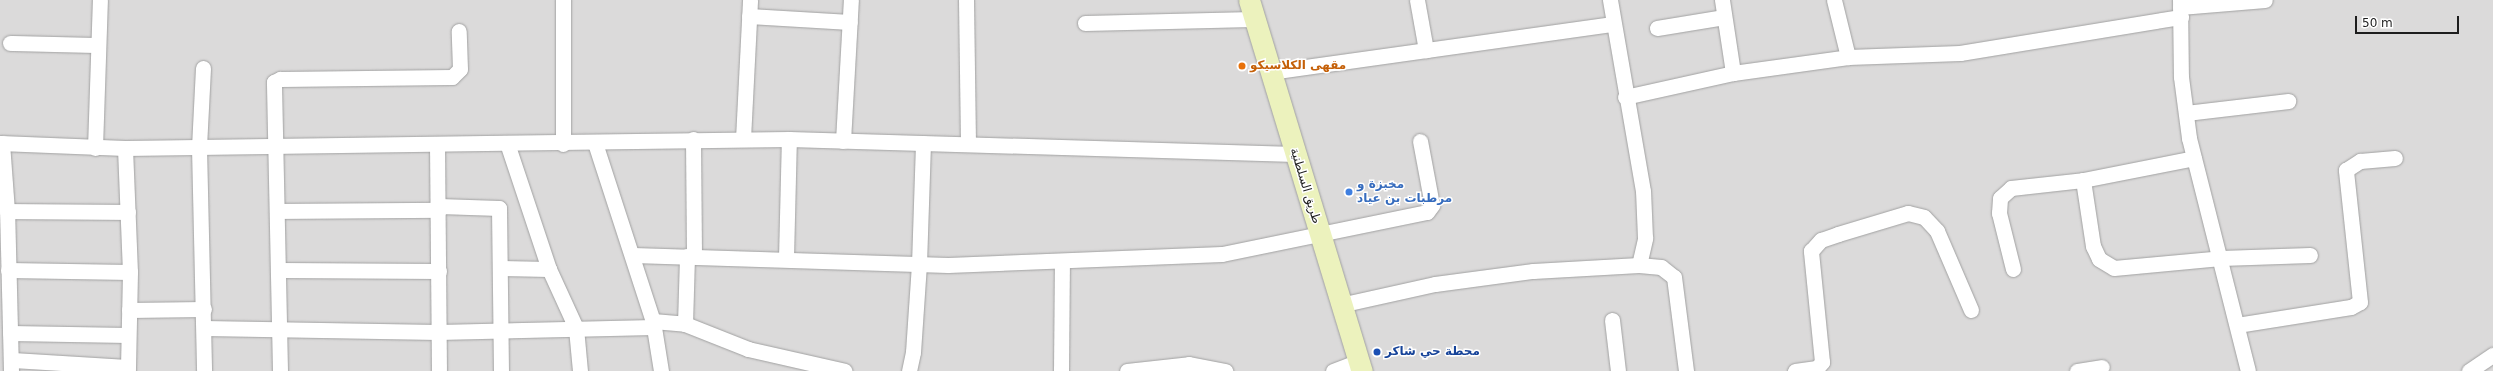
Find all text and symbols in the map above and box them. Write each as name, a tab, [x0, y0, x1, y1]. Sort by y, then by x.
scale bar	[2357, 8, 2461, 34]
text: 50 m	[2362, 16, 2393, 30]
place label: مقهى الكلاسيكو	[1250, 59, 1346, 73]
marker: مقهى الكلاسيكو	[1237, 61, 1247, 71]
street label: طريق السلطنية	[1287, 146, 1323, 226]
place label: مخبزة و مرطبات بن عياد	[1357, 178, 1452, 206]
marker: مخبزة و مرطبات بن عياد	[1344, 187, 1354, 197]
place label: محطة حي شاكر	[1385, 345, 1480, 359]
marker: محطة حي شاكر	[1372, 347, 1382, 357]

